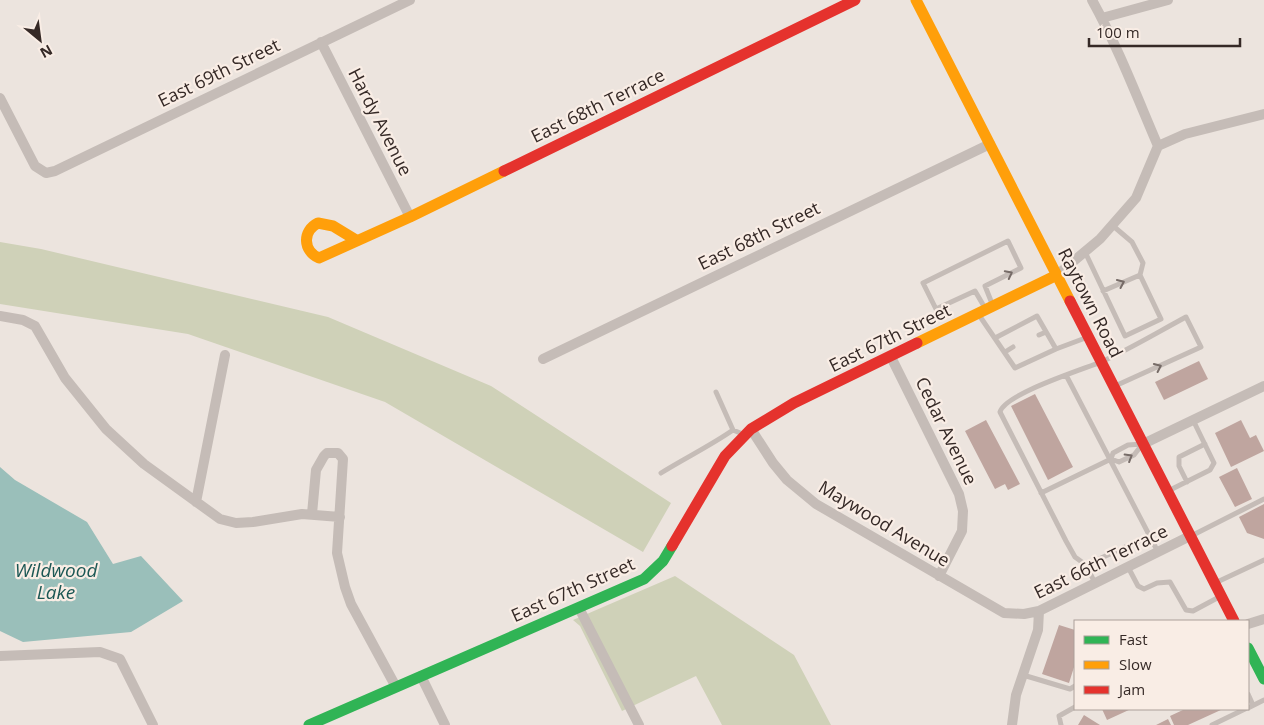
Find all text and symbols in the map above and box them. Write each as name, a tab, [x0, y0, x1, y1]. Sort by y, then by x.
north arrow	[15, 15, 65, 65]
scale bar	[1089, 15, 1240, 47]
text: 100 m	[1096, 22, 1140, 42]
street label: East 69th Street	[154, 32, 283, 112]
text: N	[37, 41, 56, 63]
street label: East 68th Terrace	[527, 62, 668, 148]
street label: Hardy Avenue	[343, 64, 418, 180]
street label: East 68th Street	[694, 195, 823, 275]
street label: Raytown Road	[1053, 244, 1129, 361]
one-way arrow	[1004, 270, 1013, 280]
one-way arrow	[1116, 278, 1125, 289]
street label: East 67th Street	[825, 297, 954, 377]
one-way arrow	[1153, 362, 1162, 373]
street label: Cedar Avenue	[910, 373, 983, 488]
one-way arrow	[1123, 453, 1132, 463]
street label: Maywood Avenue	[814, 474, 955, 572]
street label: East 66th Terrace	[1030, 518, 1171, 604]
street label: East 67th Street	[507, 551, 638, 627]
water label: Wildwood Lake	[15, 557, 98, 605]
legend	[1074, 620, 1249, 710]
text: Fast	[1119, 629, 1148, 649]
text: Slow	[1119, 654, 1152, 674]
text: Jam	[1117, 679, 1145, 699]

